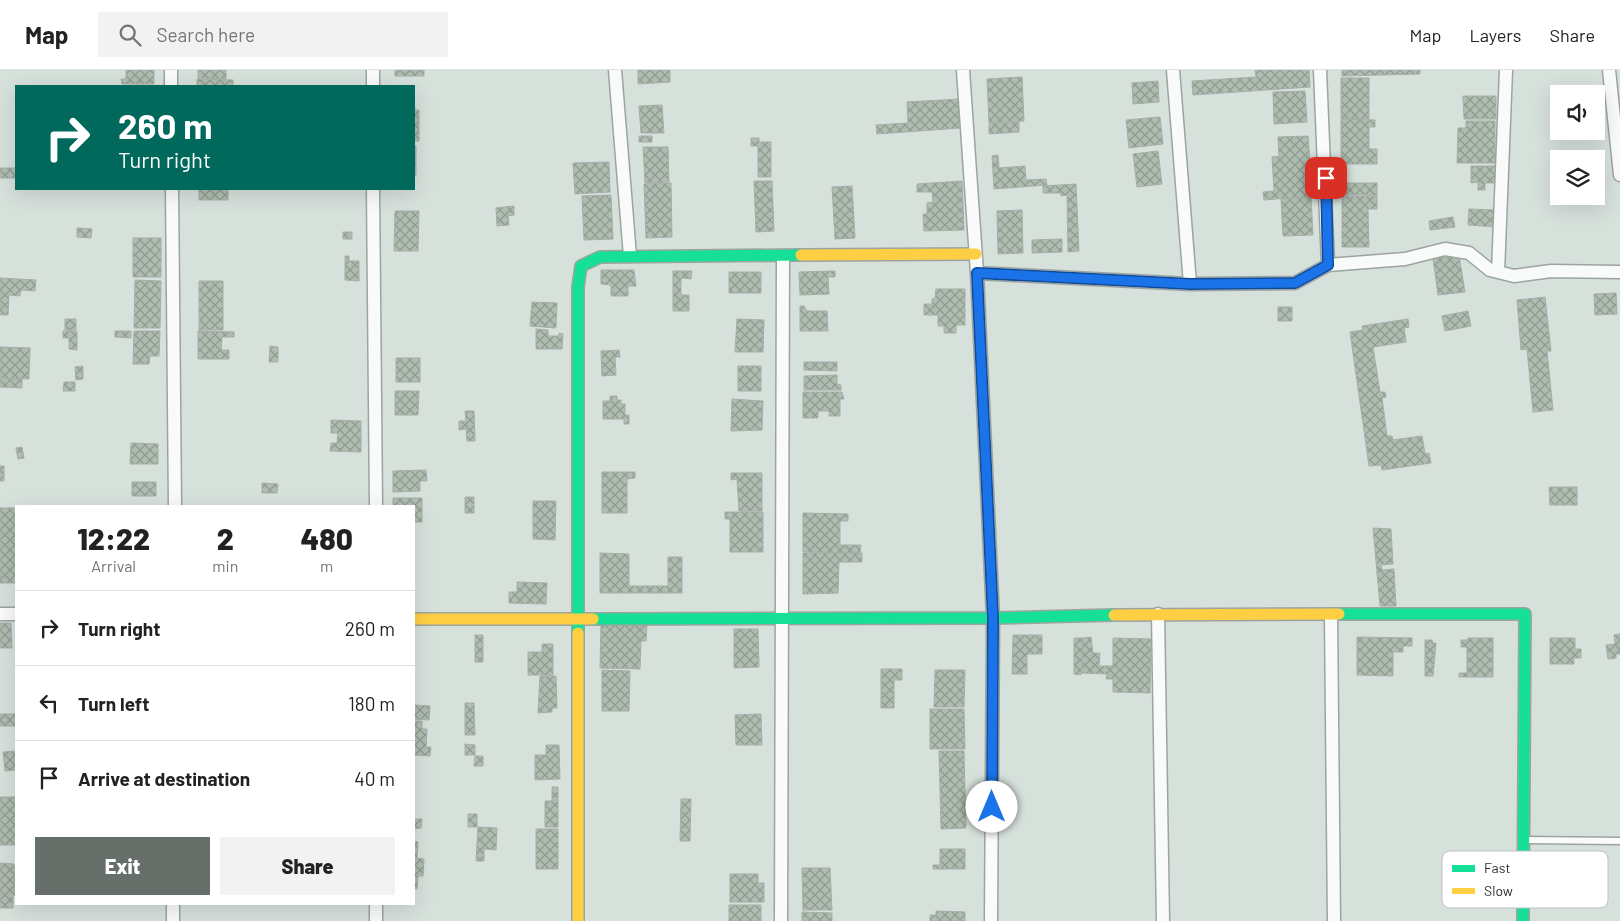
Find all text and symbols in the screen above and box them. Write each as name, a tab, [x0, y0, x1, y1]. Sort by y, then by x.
search box	[98, 12, 448, 57]
text: Map	[25, 20, 68, 49]
icon: search	[116, 21, 144, 49]
text: Search here	[156, 23, 255, 46]
text: Map	[1409, 24, 1441, 46]
text: Layers	[1469, 24, 1522, 46]
text: Share	[1550, 24, 1595, 46]
map controls	[1550, 85, 1605, 205]
button: sound	[1550, 85, 1605, 140]
text: 260 m	[118, 104, 213, 146]
icon: right	[35, 105, 100, 170]
text: Turn right	[118, 146, 211, 172]
button: layers	[1550, 150, 1605, 205]
pin	[1305, 157, 1347, 199]
icon: arrive	[1312, 164, 1340, 192]
text: 12:22	[77, 520, 150, 556]
text: 2	[217, 520, 234, 556]
text: 480	[300, 520, 353, 556]
text: Arrival	[91, 556, 136, 575]
text: min	[212, 556, 238, 575]
text: m	[320, 556, 333, 575]
icon: right	[35, 614, 63, 642]
text: Turn right	[78, 617, 160, 640]
text: 260 m	[345, 617, 395, 640]
icon: left	[35, 689, 63, 717]
text: Turn left	[78, 692, 149, 715]
text: 180 m	[348, 692, 395, 715]
icon: arrive	[35, 764, 63, 792]
text: Arrive at destination	[78, 767, 250, 790]
text: 40 m	[354, 767, 395, 790]
position arrow	[965, 780, 1017, 832]
button: Exit	[35, 837, 210, 895]
button: Share	[220, 837, 395, 895]
legend	[1442, 851, 1608, 908]
text: Fast	[1484, 859, 1510, 876]
text: Slow	[1484, 882, 1513, 899]

